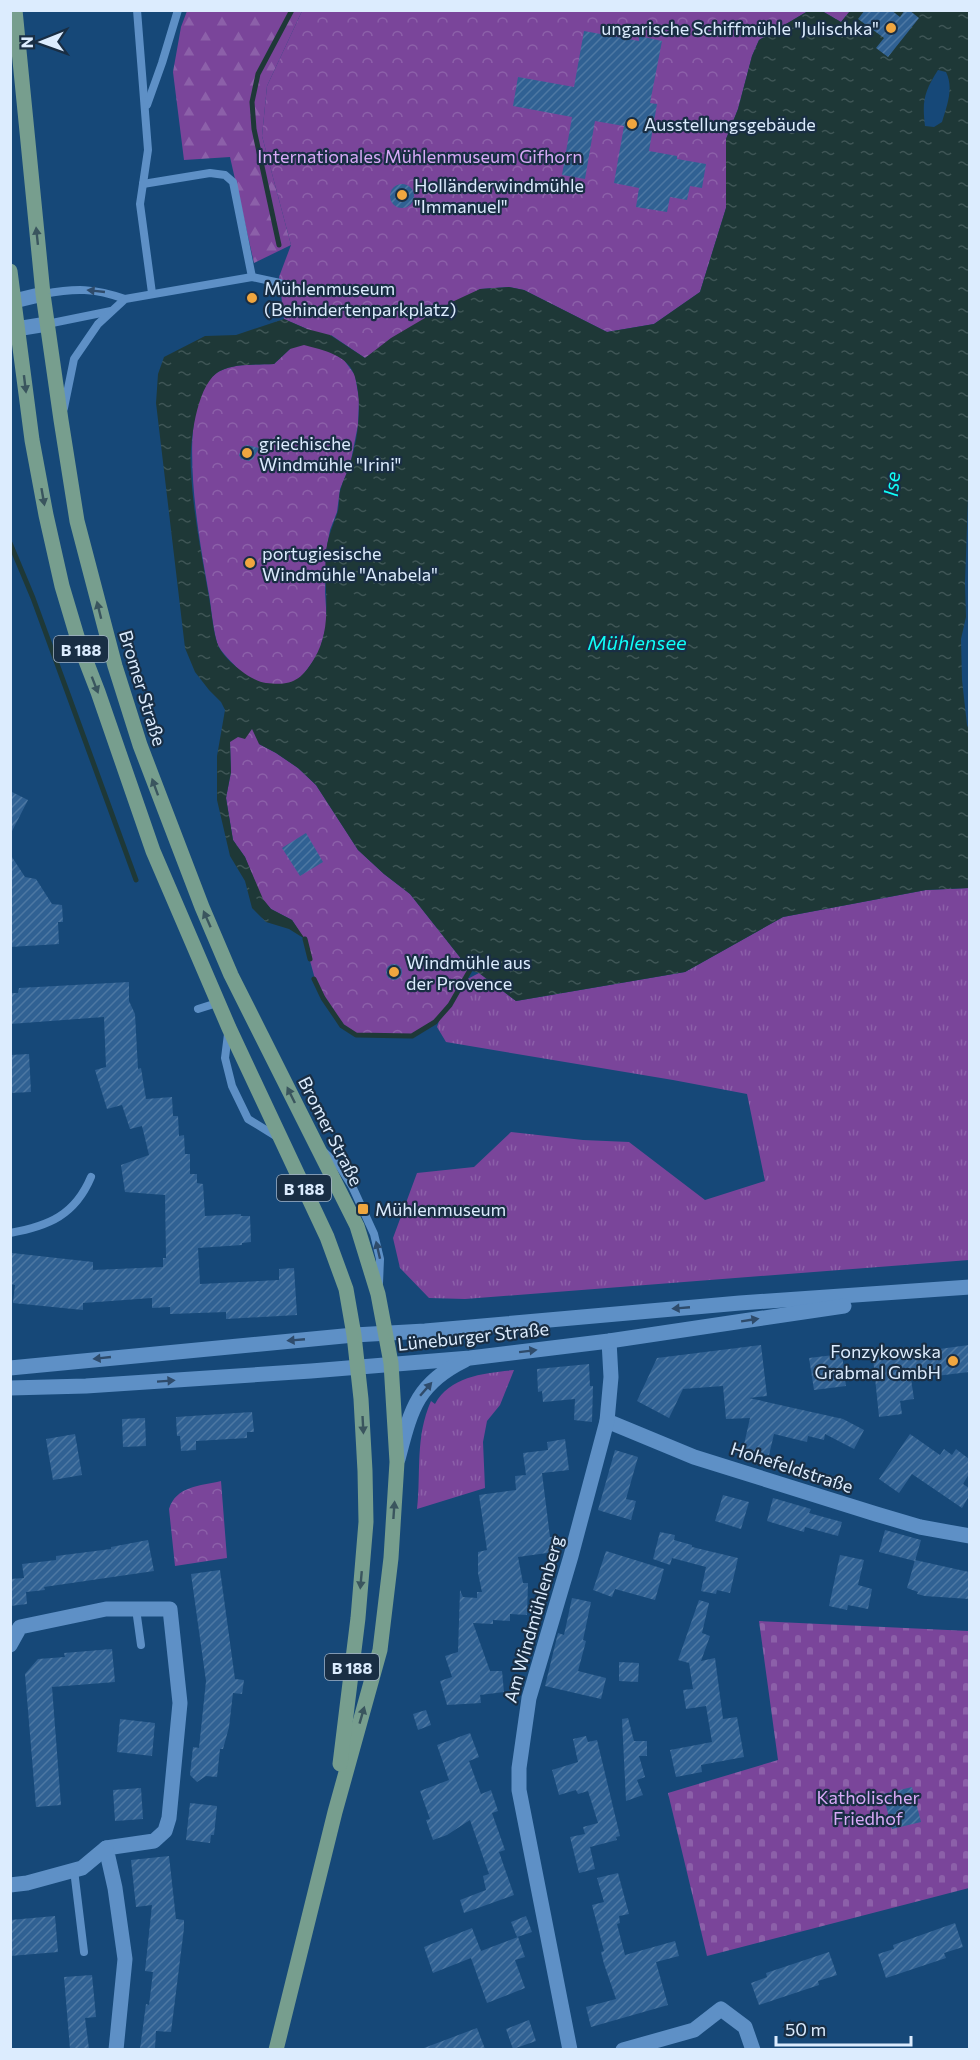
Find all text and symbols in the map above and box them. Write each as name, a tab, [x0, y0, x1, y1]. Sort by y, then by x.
north arrow	[12, 12, 72, 72]
place label: ungarische Schiffmühle "Julischka"	[601, 17, 879, 39]
marker: ungarische Schiffmühle "Julischka"	[884, 21, 898, 35]
text: N	[17, 36, 36, 48]
place label: Ausstellungsgebäude	[644, 113, 816, 135]
marker: Ausstellungsgebäude	[625, 117, 639, 131]
park label: Internationales Mühlenmuseum Gifhorn	[257, 145, 583, 167]
place label: Holländerwindmühle "Immanuel"	[414, 174, 584, 217]
marker: Holländerwindmühle "Immanuel"	[395, 188, 409, 202]
one-way arrow	[32, 226, 42, 245]
place label: Mühlenmuseum (Behindertenparkplatz)	[264, 277, 456, 320]
one-way arrow	[86, 287, 105, 296]
marker: Mühlenmuseum (Behindertenparkplatz)	[245, 291, 259, 305]
one-way arrow	[21, 375, 30, 394]
place label: griechische Windmühle "Irini"	[259, 432, 401, 475]
marker: griechische Windmühle "Irini"	[240, 446, 254, 460]
water label: Ise	[878, 470, 904, 498]
one-way arrow	[38, 488, 47, 507]
place label: portugiesische Windmühle "Anabela"	[262, 542, 438, 585]
marker: portugiesische Windmühle "Anabela"	[243, 556, 257, 570]
one-way arrow	[94, 601, 104, 619]
street label: Bromer Straße	[115, 628, 171, 748]
water label: Mühlensee	[587, 630, 687, 654]
road number: B 188	[54, 636, 108, 662]
one-way arrow	[91, 676, 101, 694]
one-way arrow	[150, 778, 160, 796]
one-way arrow	[202, 909, 212, 927]
place label: Windmühle aus der Provence	[406, 951, 531, 994]
marker: Windmühle aus der Provence	[387, 965, 401, 979]
street label: Bromer Straße	[294, 1073, 368, 1189]
one-way arrow	[286, 1086, 295, 1103]
road number: B 188	[277, 1175, 331, 1201]
place label: Mühlenmuseum	[375, 1198, 506, 1220]
marker: Mühlenmuseum	[356, 1202, 370, 1216]
one-way arrow	[372, 1241, 382, 1259]
one-way arrow	[672, 1304, 691, 1313]
one-way arrow	[741, 1315, 760, 1324]
street label: Lüneburger Straße	[396, 1317, 550, 1355]
one-way arrow	[286, 1335, 305, 1345]
place label: Fonzykowska Grabmal GmbH	[815, 1340, 941, 1383]
one-way arrow	[519, 1346, 538, 1355]
one-way arrow	[92, 1353, 111, 1363]
marker: Fonzykowska Grabmal GmbH	[946, 1354, 960, 1368]
one-way arrow	[156, 1376, 175, 1385]
one-way arrow	[419, 1382, 432, 1397]
one-way arrow	[358, 1415, 367, 1434]
street label: Hohefeldstraße	[728, 1437, 856, 1497]
one-way arrow	[390, 1501, 399, 1520]
street label: Am Windmühlenberg	[499, 1533, 567, 1705]
one-way arrow	[356, 1571, 366, 1590]
road number: B 188	[325, 1654, 379, 1680]
one-way arrow	[358, 1706, 367, 1724]
park label: Katholischer Friedhof	[816, 1786, 920, 1829]
scale bar	[776, 2009, 911, 2047]
text: 50 m	[785, 2018, 826, 2040]

